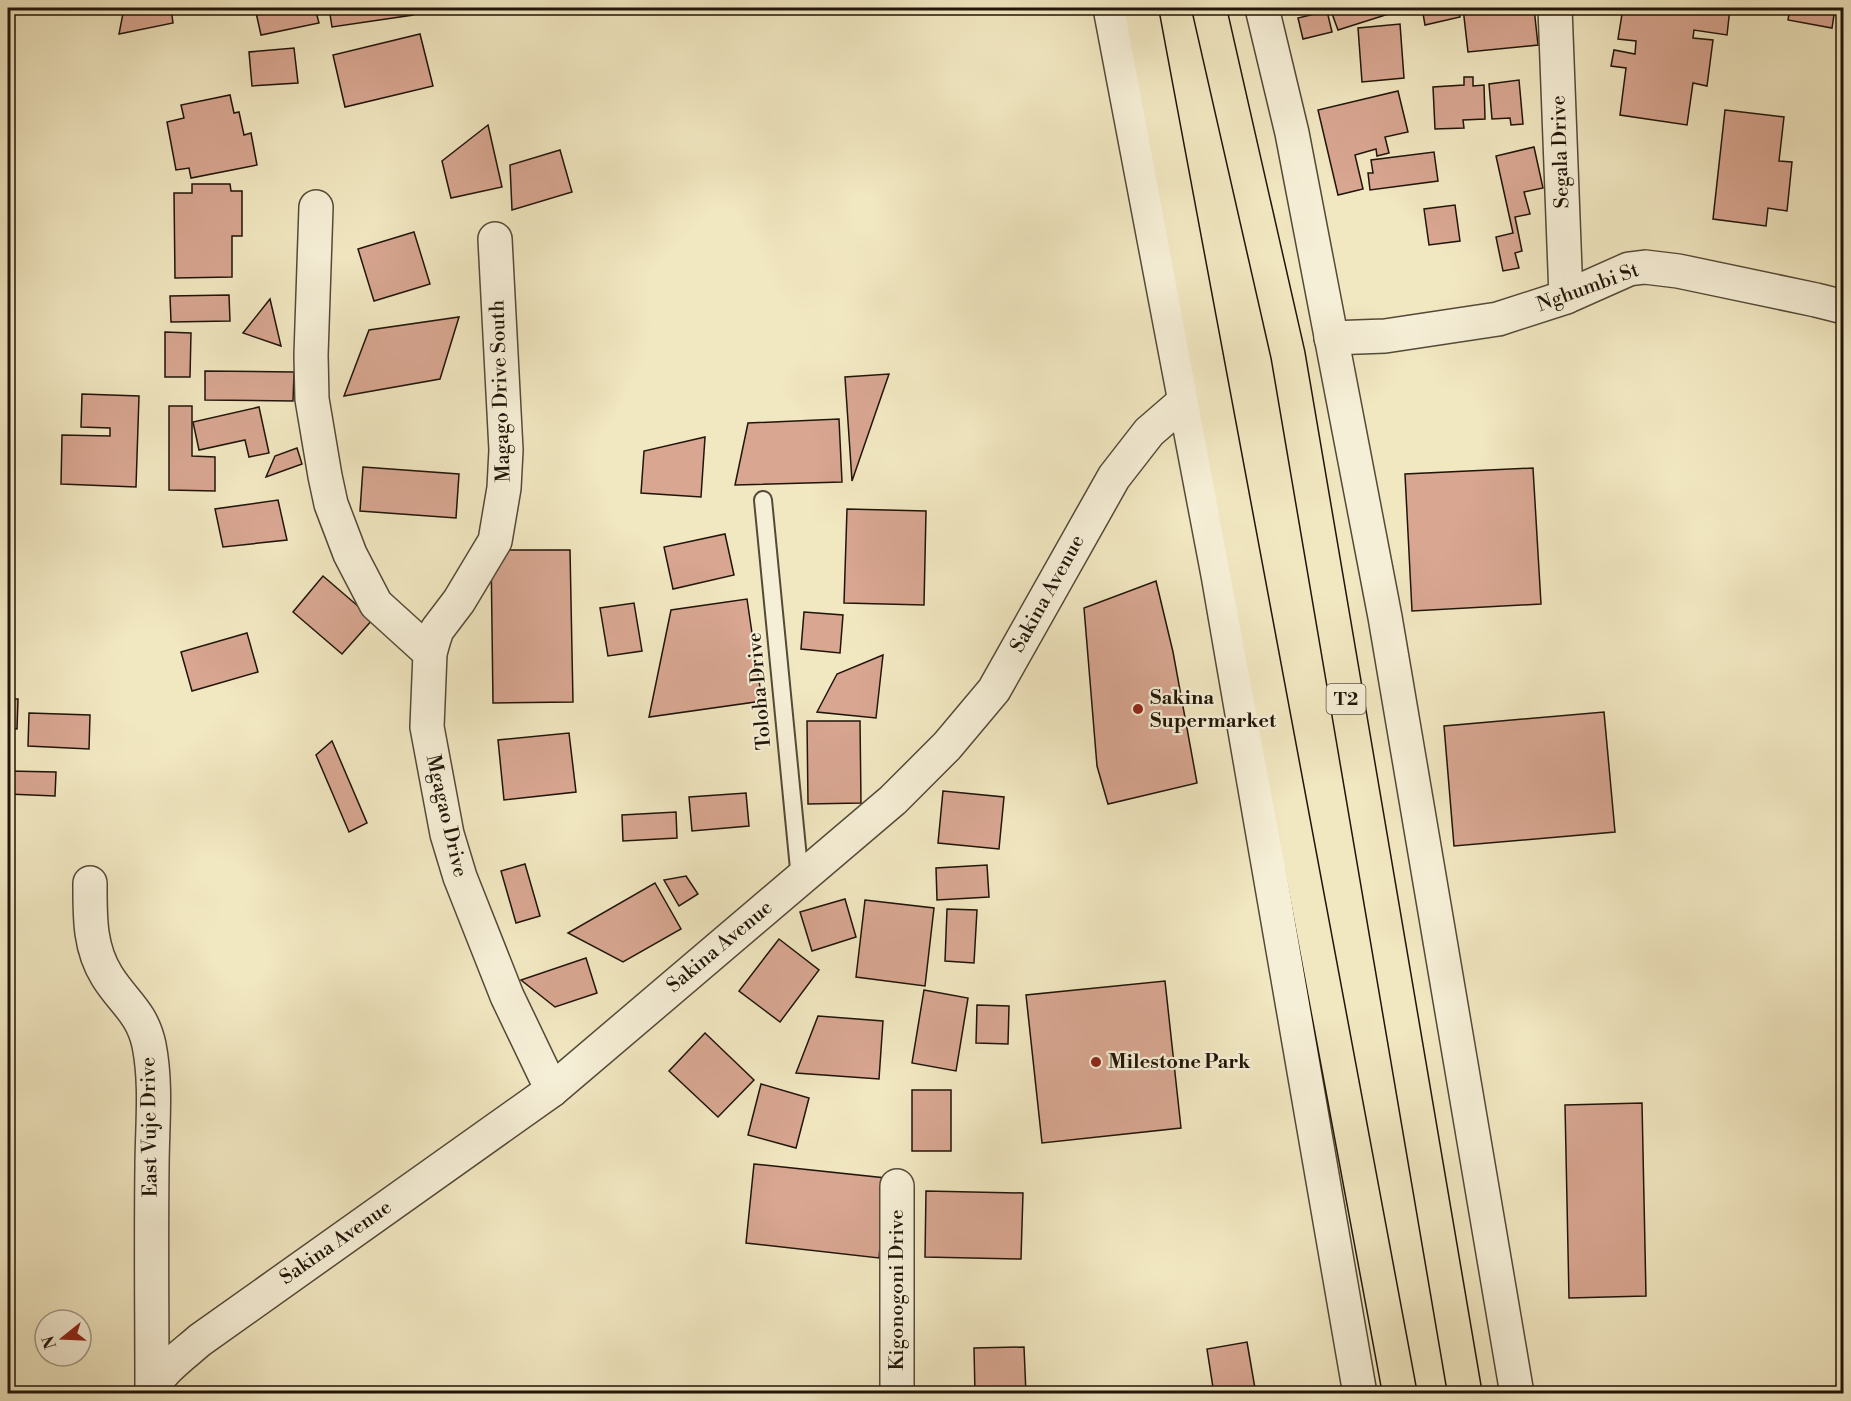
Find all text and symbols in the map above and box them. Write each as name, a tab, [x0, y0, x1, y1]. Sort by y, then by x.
street label: Segala Drive	[1547, 95, 1575, 209]
street label: Nghumbi St	[1534, 258, 1642, 318]
street label: Magago Drive South	[485, 299, 517, 483]
street label: Sakina Avenue	[1005, 531, 1091, 657]
street label: Toloha Drive	[742, 631, 778, 751]
road number: T2	[1326, 684, 1366, 714]
place label: Sakina Supermarket	[1150, 686, 1277, 734]
marker: Sakina Supermarket	[1131, 702, 1145, 716]
street label: Mgagao Drive	[420, 752, 472, 880]
street label: Sakina Avenue	[662, 895, 778, 999]
place label: Milestone Park	[1108, 1050, 1251, 1075]
marker: Milestone Park	[1089, 1055, 1103, 1069]
street label: East Vuje Drive	[136, 1057, 164, 1197]
street label: Sakina Avenue	[275, 1195, 397, 1291]
street label: Kigonogoni Drive	[885, 1209, 910, 1371]
north arrow	[33, 1308, 93, 1368]
text: N	[38, 1333, 61, 1351]

